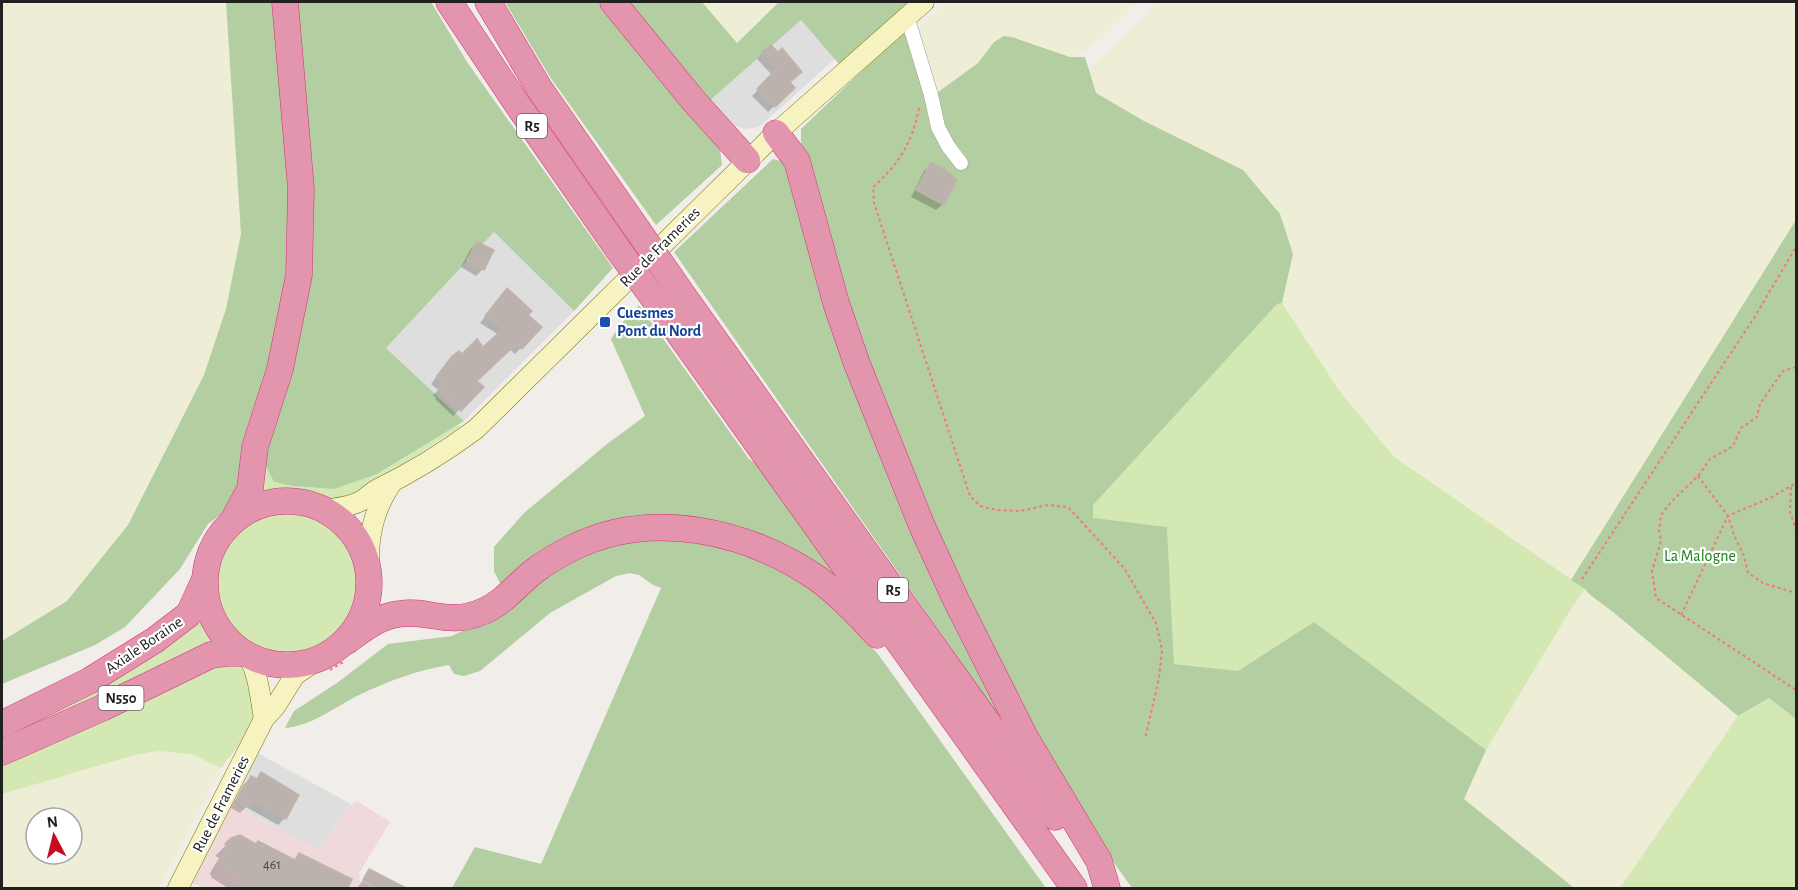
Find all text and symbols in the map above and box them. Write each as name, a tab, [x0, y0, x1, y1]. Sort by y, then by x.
road number: R5	[517, 114, 547, 138]
street label: Rue de Frameries	[617, 204, 703, 290]
place label: Cuesmes Pont du Nord	[617, 305, 702, 339]
marker: Cuesmes Pont du Nord	[598, 315, 612, 329]
park label: La Malogne	[1664, 548, 1736, 564]
road number: R5	[878, 578, 908, 602]
street label: Axiale Boraine	[102, 613, 186, 677]
road number: N550	[98, 686, 144, 710]
street label: Rue de Frameries	[190, 753, 252, 855]
north arrow	[24, 806, 84, 866]
text: N	[46, 813, 59, 831]
house number: 461	[263, 858, 281, 872]

